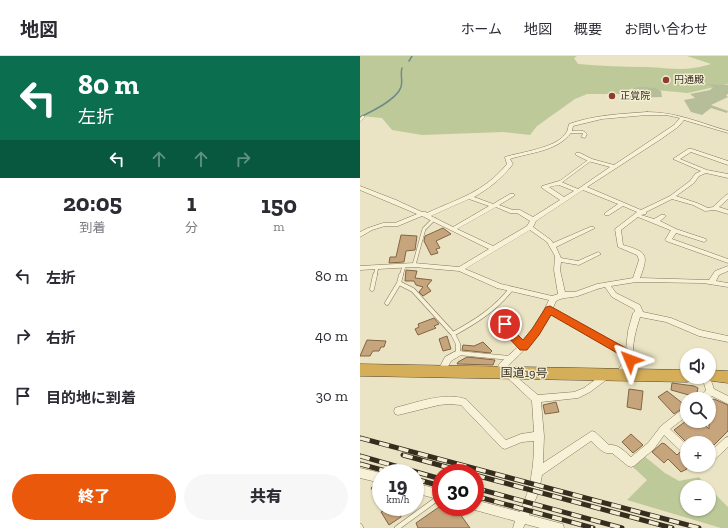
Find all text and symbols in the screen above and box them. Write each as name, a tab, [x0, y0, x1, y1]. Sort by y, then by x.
text: 地図	[20, 18, 58, 41]
text: ホーム	[460, 21, 502, 38]
text: 地図	[524, 21, 552, 38]
text: 概要	[574, 21, 602, 38]
text: お問い合わせ	[624, 21, 708, 38]
text: 80 m	[78, 68, 139, 101]
icon: left	[12, 72, 64, 124]
place label: 円通殿	[674, 74, 704, 86]
marker: 円通殿	[661, 75, 671, 85]
place label: 正覚院	[620, 90, 650, 102]
marker: 正覚院	[607, 91, 617, 101]
text: 左折	[78, 106, 114, 128]
icon: left	[106, 148, 128, 170]
icon: ahead	[148, 148, 170, 170]
icon: ahead	[190, 148, 212, 170]
icon: right	[232, 148, 254, 170]
text: 20:05	[63, 188, 122, 217]
text: 1	[187, 188, 196, 217]
text: 150	[261, 190, 297, 219]
text: m	[273, 219, 285, 234]
text: 到着	[79, 220, 105, 235]
text: 分	[185, 220, 198, 235]
icon: left	[12, 265, 34, 287]
text: 80 m	[315, 267, 348, 285]
text: 左折	[46, 269, 76, 287]
pin	[488, 307, 522, 341]
icon: arrive	[494, 313, 516, 335]
icon: right	[12, 325, 34, 347]
text: 40 m	[315, 327, 348, 345]
text: 右折	[46, 329, 76, 347]
position arrow	[609, 339, 651, 381]
map controls	[680, 348, 716, 516]
button: sound	[680, 348, 716, 384]
street label: 国道19号	[500, 366, 548, 380]
icon: arrive	[12, 385, 34, 407]
text: 30 m	[316, 387, 348, 405]
text: 目的地に到着	[46, 389, 136, 407]
button: search	[680, 392, 716, 428]
button: +	[680, 436, 716, 472]
speed limit sign: 30	[432, 464, 484, 516]
text: 19	[389, 473, 407, 497]
button: 終了	[12, 474, 176, 520]
button: 共有	[184, 474, 348, 520]
button: −	[680, 480, 716, 516]
text: km/h	[387, 494, 409, 506]

